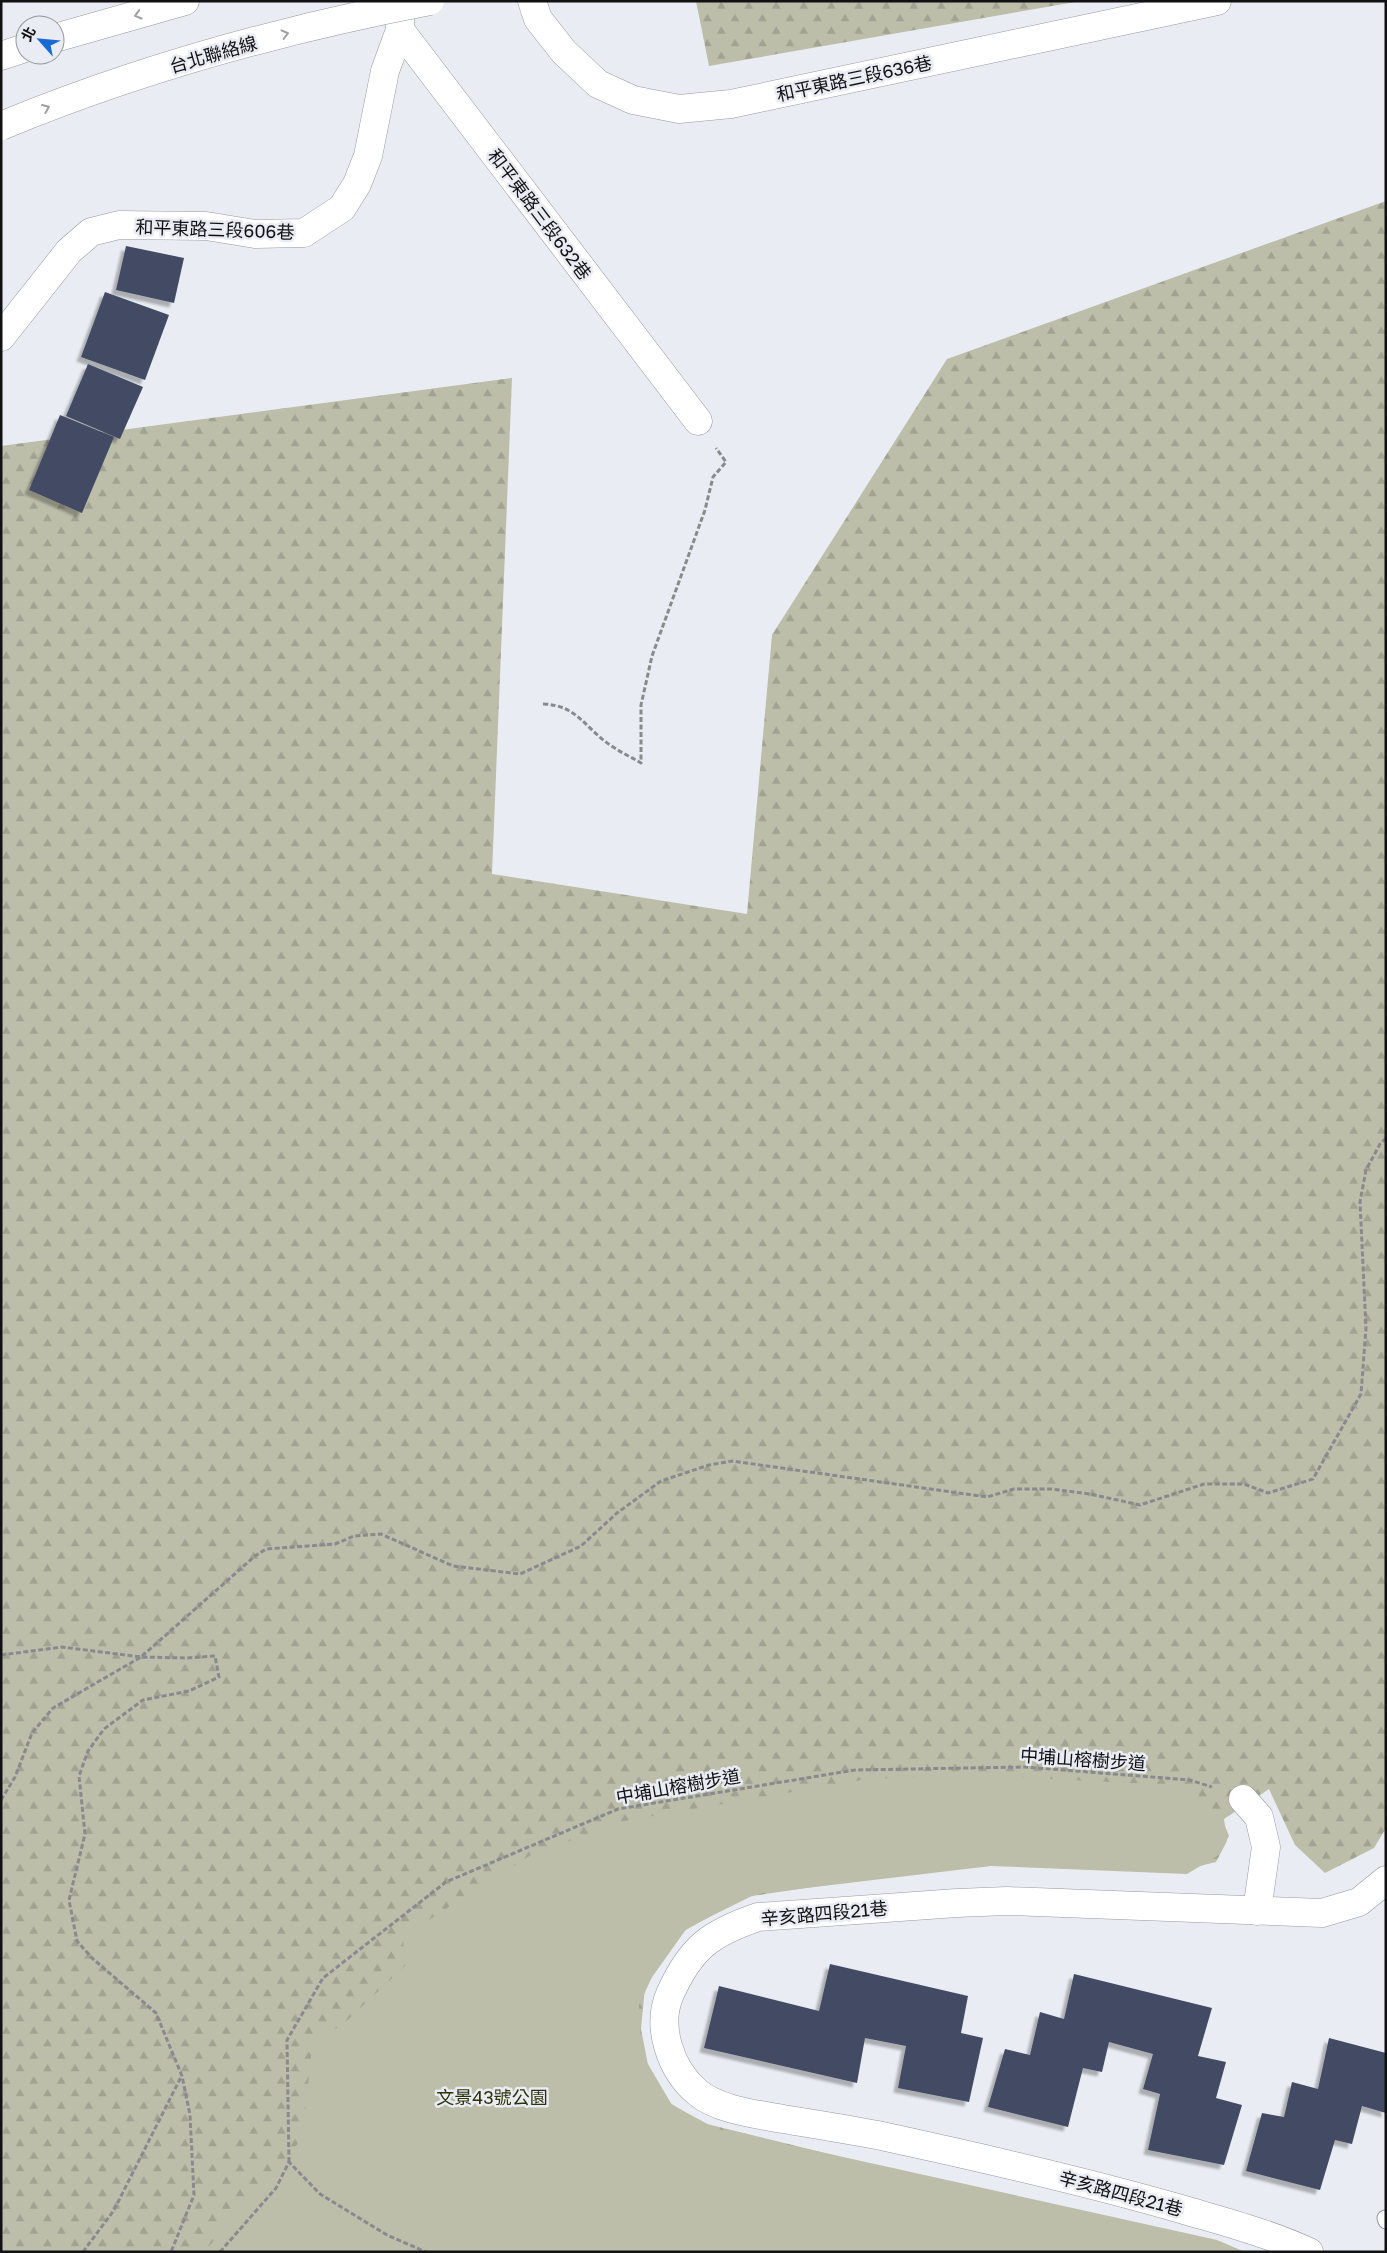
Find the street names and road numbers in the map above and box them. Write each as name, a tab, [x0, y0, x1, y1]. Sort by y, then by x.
street label: 台北聯絡線	[167, 31, 259, 77]
street label: 和平東路三段636巷	[774, 51, 934, 105]
street label: 和平東路三段632巷	[484, 144, 596, 284]
street label: 和平東路三段606巷	[135, 215, 295, 243]
street label: 中埔山榕樹步道	[1019, 1744, 1147, 1774]
street label: 中埔山榕樹步道	[614, 1764, 742, 1808]
street label: 辛亥路四段21巷	[760, 1896, 888, 1930]
street label: 辛亥路四段21巷	[1057, 2166, 1185, 2220]

